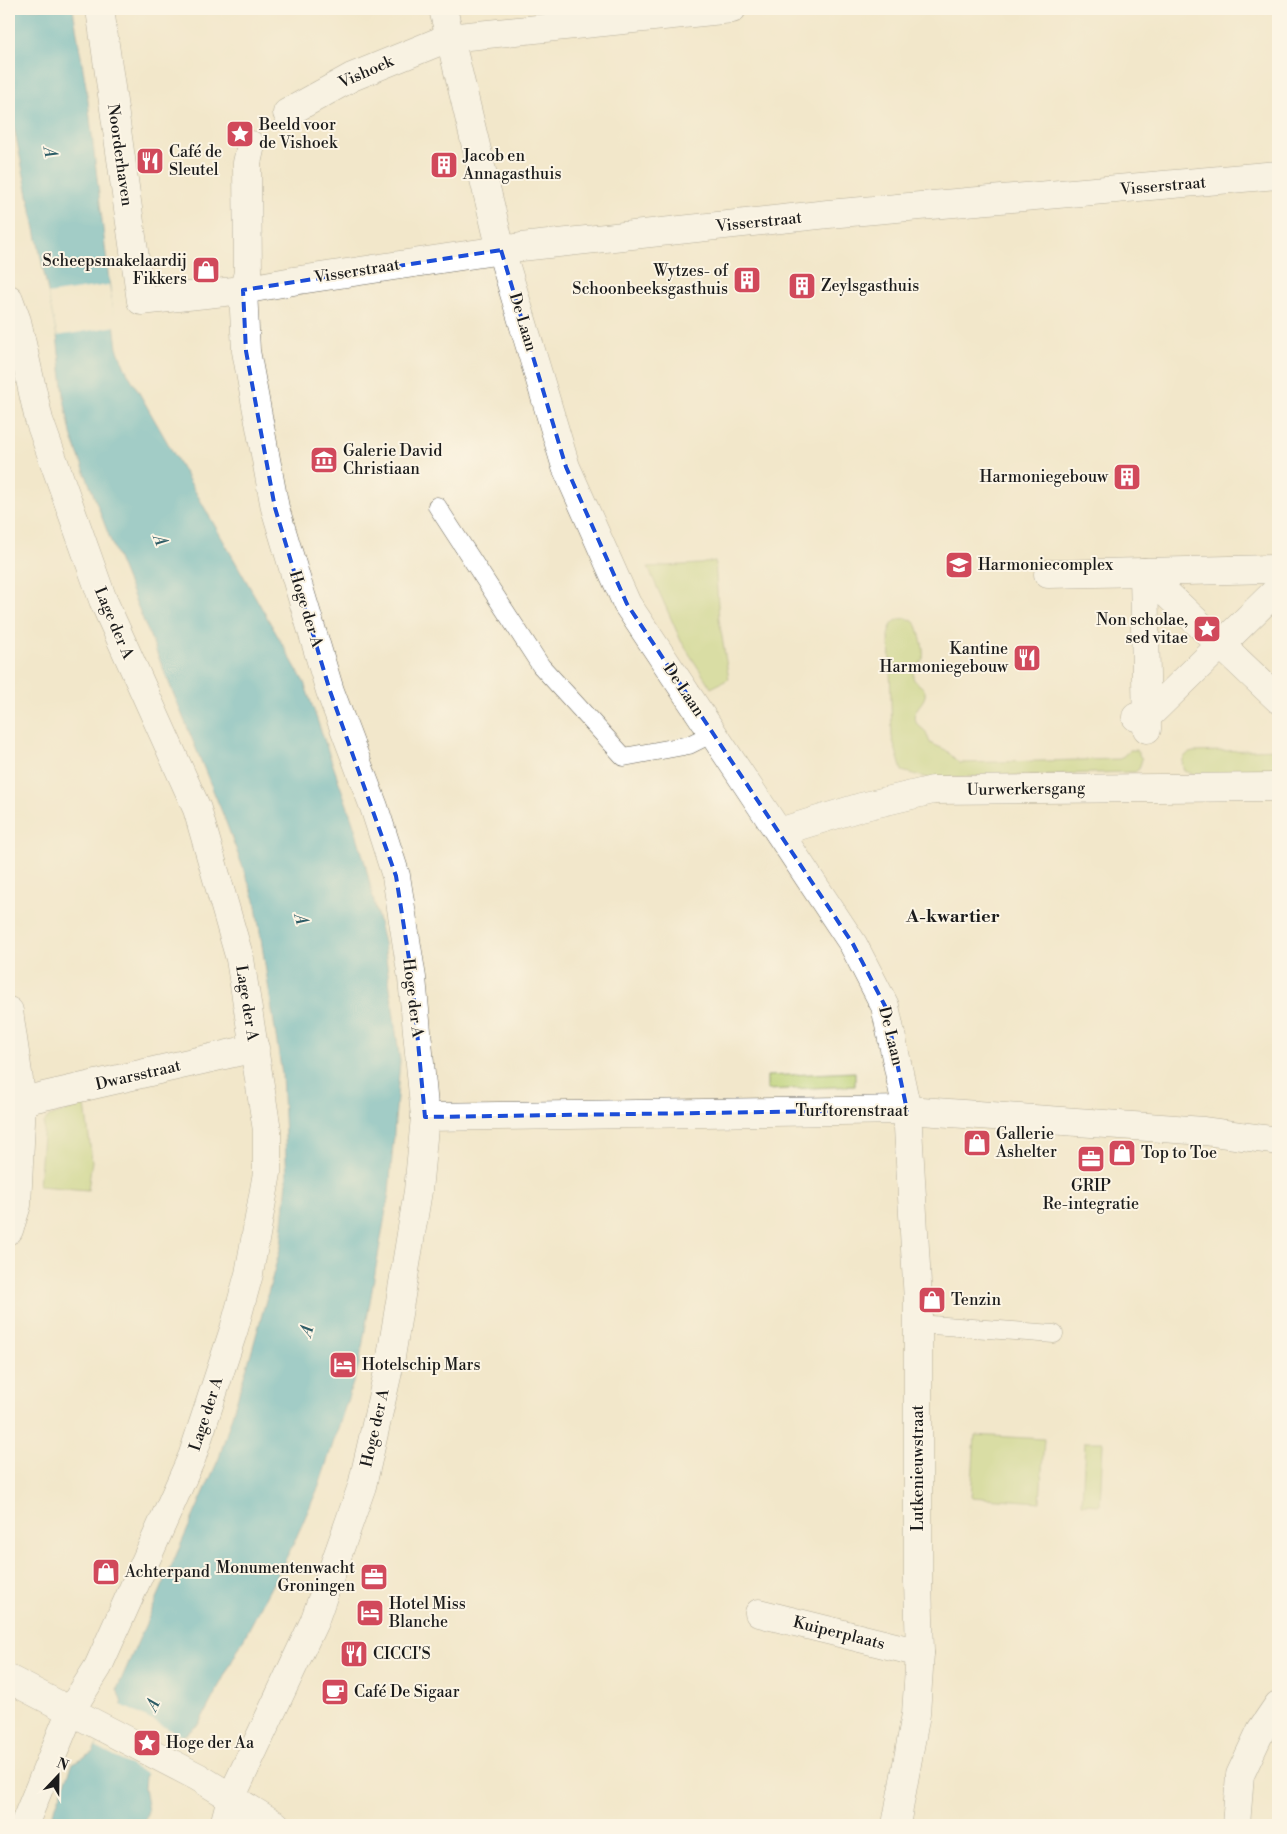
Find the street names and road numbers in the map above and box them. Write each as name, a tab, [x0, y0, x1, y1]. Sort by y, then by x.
street label: Vishoek	[335, 50, 398, 93]
street label: Noorderhaven	[103, 103, 137, 208]
street label: Visserstraat	[1118, 172, 1207, 200]
street label: Visserstraat	[714, 208, 803, 237]
street label: Visserstraat	[312, 254, 402, 288]
street label: De Laan	[505, 290, 541, 354]
street label: Hoge der A	[285, 568, 328, 651]
street label: Lage der A	[90, 584, 139, 663]
street label: De Laan	[659, 659, 709, 721]
street label: Uurwerkersgang	[967, 778, 1086, 800]
street label: Hoge der A	[398, 957, 428, 1040]
street label: Lage der A	[231, 964, 263, 1043]
street label: De Laan	[874, 1004, 908, 1068]
street label: Dwarsstraat	[93, 1055, 183, 1095]
street label: Turftorenstraat	[795, 1101, 909, 1121]
street label: Lage der A	[185, 1374, 228, 1453]
street label: Hoge der A	[356, 1386, 394, 1469]
street label: Lutkenieuwstraat	[908, 1404, 928, 1531]
street label: Kuiperplaats	[791, 1612, 887, 1654]

